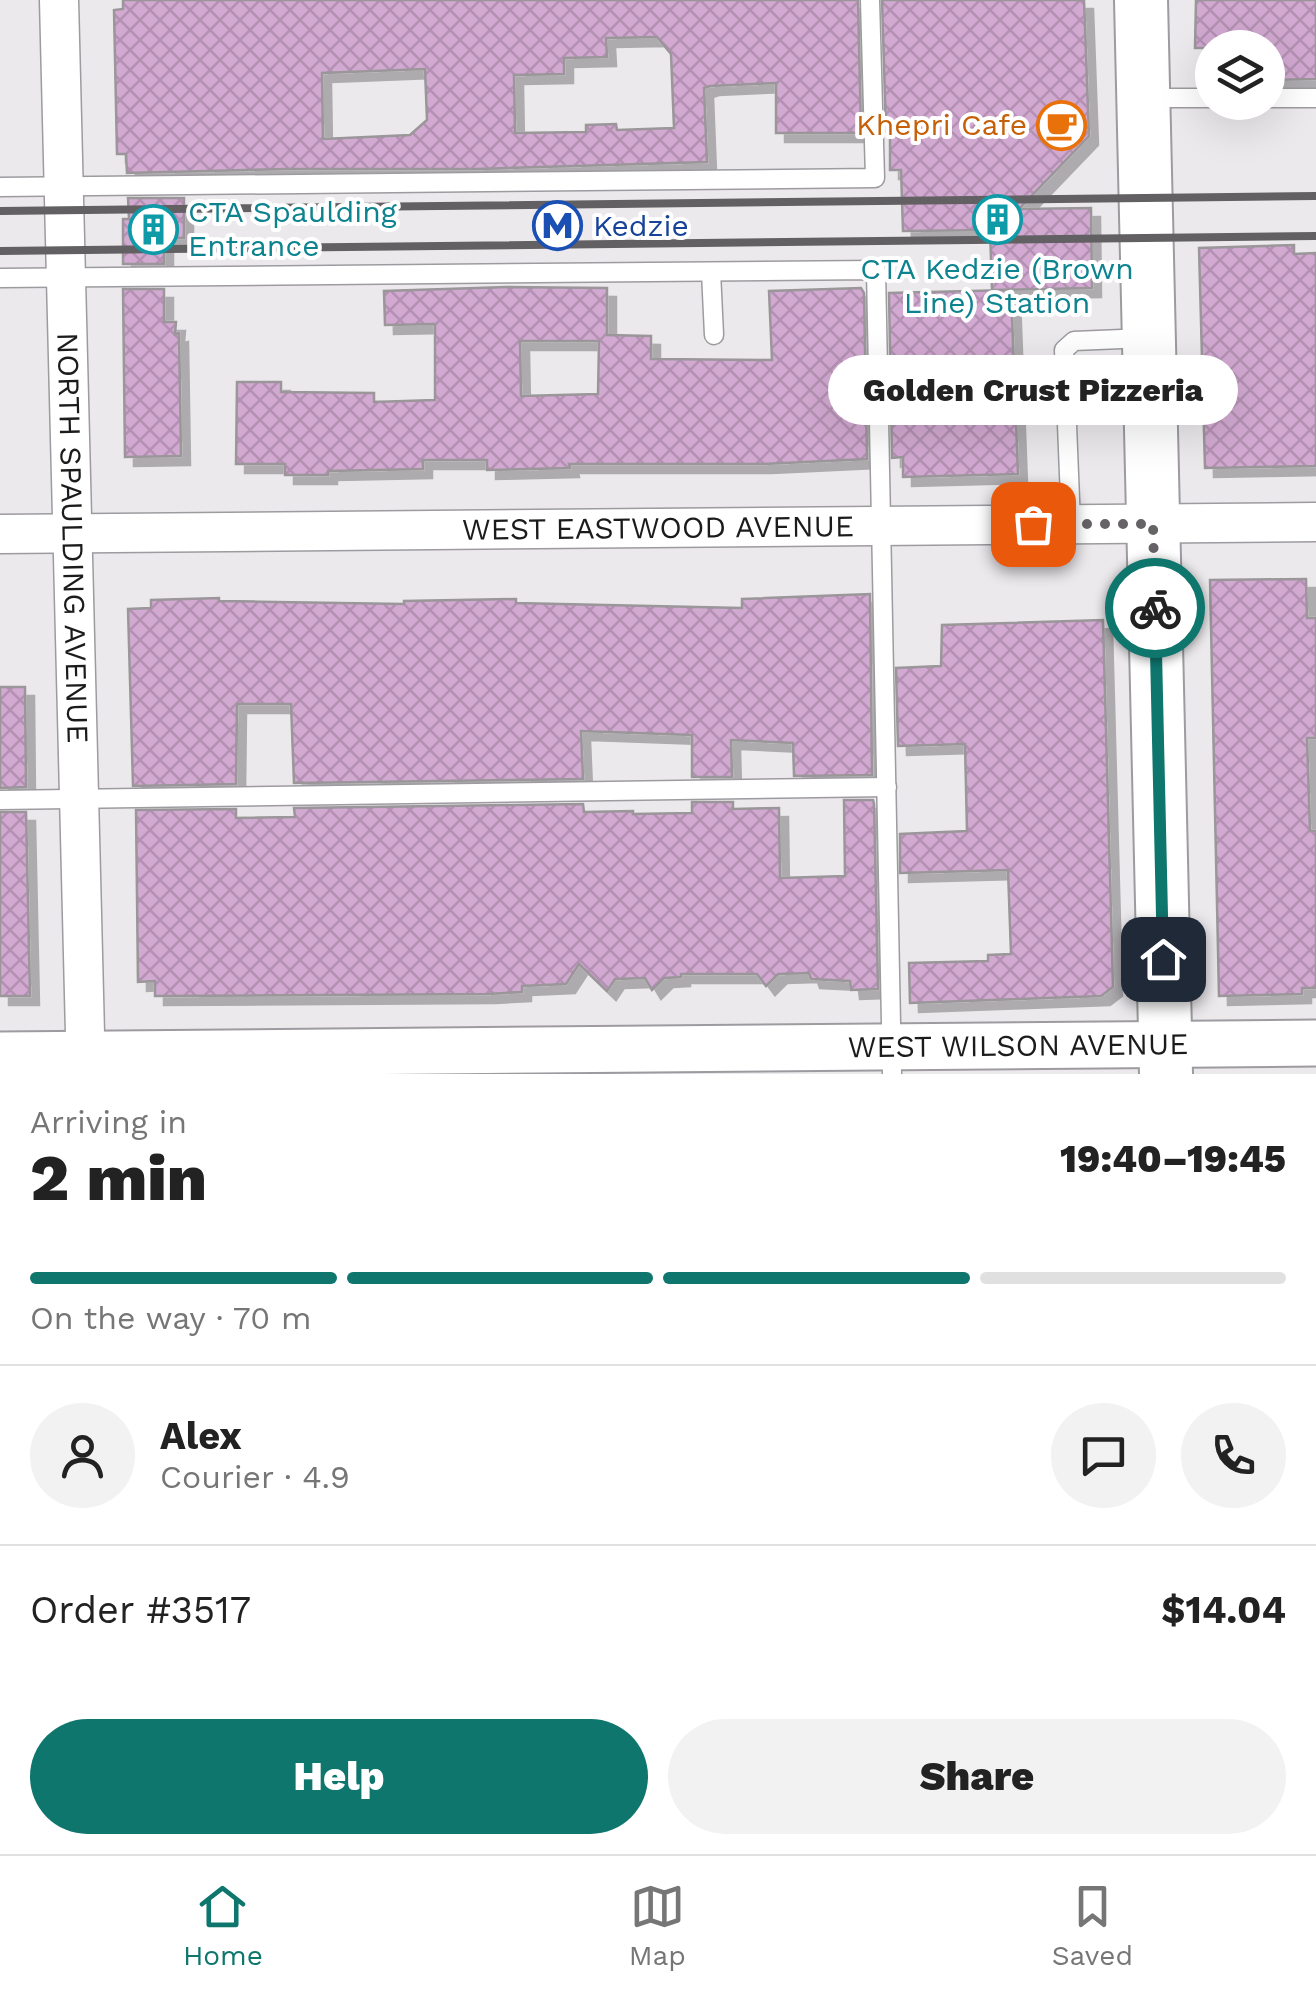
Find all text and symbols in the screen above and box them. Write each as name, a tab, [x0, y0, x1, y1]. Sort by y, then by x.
map controls	[1195, 30, 1285, 120]
button: layers	[1195, 30, 1285, 120]
cafe icon: Khepri Cafe	[1036, 99, 1088, 151]
place label: Khepri Cafe	[856, 107, 1027, 142]
place label: CTA Spaulding Entrance	[188, 194, 397, 263]
building icon: CTA Kedzie (Brown Line) Station	[971, 194, 1023, 246]
metro station icon: Kedzie	[532, 200, 584, 252]
building icon: CTA Spaulding Entrance	[127, 203, 179, 255]
place label: Kedzie	[593, 208, 689, 243]
place label: CTA Kedzie (Brown Line) Station	[860, 251, 1134, 320]
street label: NORTH SPAULDING AVENUE	[50, 332, 96, 744]
callout: Golden Crust Pizzeria	[828, 354, 1238, 424]
text: Golden Crust Pizzeria	[863, 371, 1203, 409]
pin	[991, 482, 1076, 567]
icon: bag	[1006, 497, 1061, 552]
street label: WEST EASTWOOD AVENUE	[462, 508, 854, 547]
courier	[1105, 558, 1205, 658]
icon: bike	[1128, 581, 1183, 636]
pin	[1121, 917, 1206, 1002]
icon: home	[1136, 932, 1191, 987]
street label: WEST WILSON AVENUE	[847, 1026, 1188, 1064]
text: Arriving in	[30, 1103, 187, 1141]
text: 19:40–19:45	[1060, 1137, 1286, 1181]
text: 2 min	[30, 1140, 207, 1216]
text: On the way · 70 m	[30, 1299, 311, 1337]
button: person	[30, 1403, 135, 1508]
button: chat	[1051, 1403, 1156, 1508]
button: phone	[1181, 1403, 1286, 1508]
text: Alex	[160, 1414, 242, 1458]
text: Courier · 4.9	[160, 1458, 350, 1496]
text: Order #3517	[30, 1588, 251, 1632]
text: $14.04	[1161, 1588, 1286, 1632]
button: Help	[30, 1719, 648, 1834]
button: Share	[668, 1719, 1286, 1834]
tab: Home	[183, 1879, 263, 1972]
tab: Map	[629, 1879, 686, 1972]
tab: Saved	[1052, 1879, 1133, 1972]

